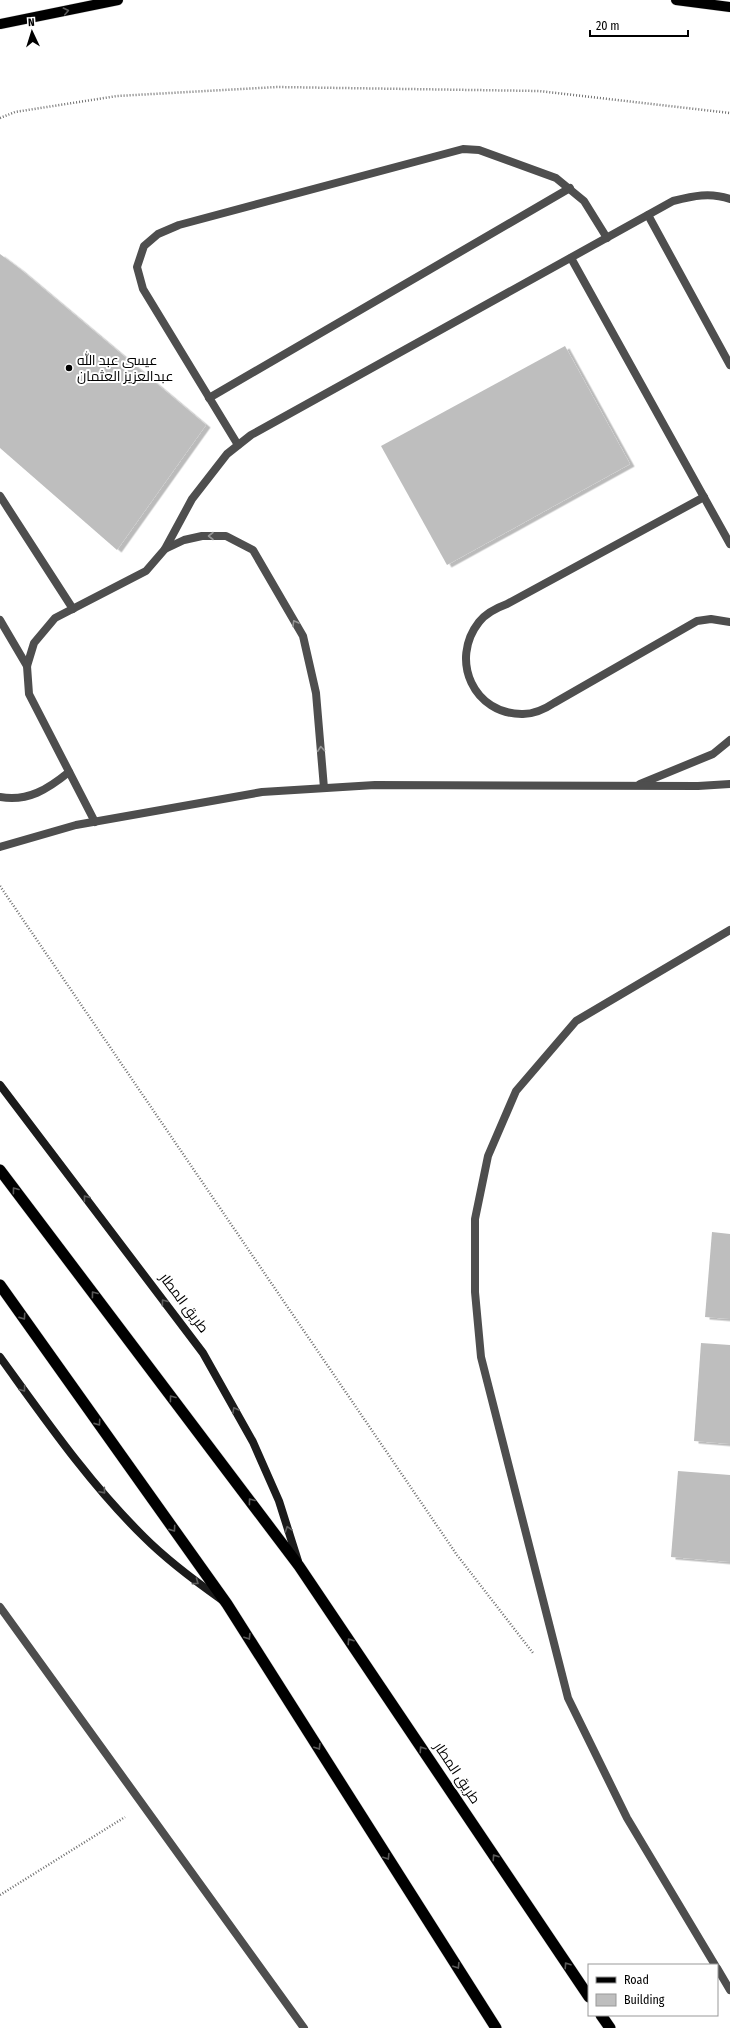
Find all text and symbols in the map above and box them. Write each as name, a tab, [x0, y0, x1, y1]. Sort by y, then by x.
one-way arrow	[62, 7, 69, 15]
north arrow	[12, 12, 52, 52]
scale bar	[590, 12, 688, 38]
text: N	[28, 16, 35, 29]
text: 20 m	[596, 19, 620, 33]
place label: عيسى عبد الله عبدالعزيز العثمان	[77, 351, 174, 385]
marker: عيسى عبد الله عبدالعزيز العثمان	[64, 363, 74, 373]
one-way arrow	[208, 532, 214, 540]
one-way arrow	[293, 620, 300, 627]
one-way arrow	[316, 746, 325, 752]
one-way arrow	[13, 1188, 20, 1195]
one-way arrow	[84, 1195, 91, 1202]
street label: طريق المطار	[155, 1269, 212, 1336]
one-way arrow	[91, 1291, 98, 1298]
one-way arrow	[162, 1299, 169, 1306]
one-way arrow	[18, 1313, 26, 1320]
one-way arrow	[18, 1384, 25, 1391]
one-way arrow	[170, 1395, 177, 1402]
one-way arrow	[233, 1407, 240, 1414]
one-way arrow	[93, 1419, 101, 1426]
one-way arrow	[98, 1486, 105, 1494]
one-way arrow	[248, 1499, 255, 1506]
one-way arrow	[168, 1525, 176, 1532]
one-way arrow	[284, 1525, 292, 1532]
one-way arrow	[191, 1577, 198, 1584]
one-way arrow	[243, 1633, 251, 1640]
one-way arrow	[347, 1638, 355, 1645]
street label: طريق المطار	[430, 1738, 484, 1807]
one-way arrow	[313, 1743, 320, 1750]
one-way arrow	[419, 1746, 427, 1753]
one-way arrow	[383, 1852, 390, 1859]
one-way arrow	[493, 1854, 500, 1861]
one-way arrow	[452, 1962, 460, 1969]
one-way arrow	[565, 1962, 572, 1969]
legend	[588, 1964, 718, 2016]
text: Road	[624, 1973, 649, 1987]
text: Building	[624, 1993, 665, 2007]

